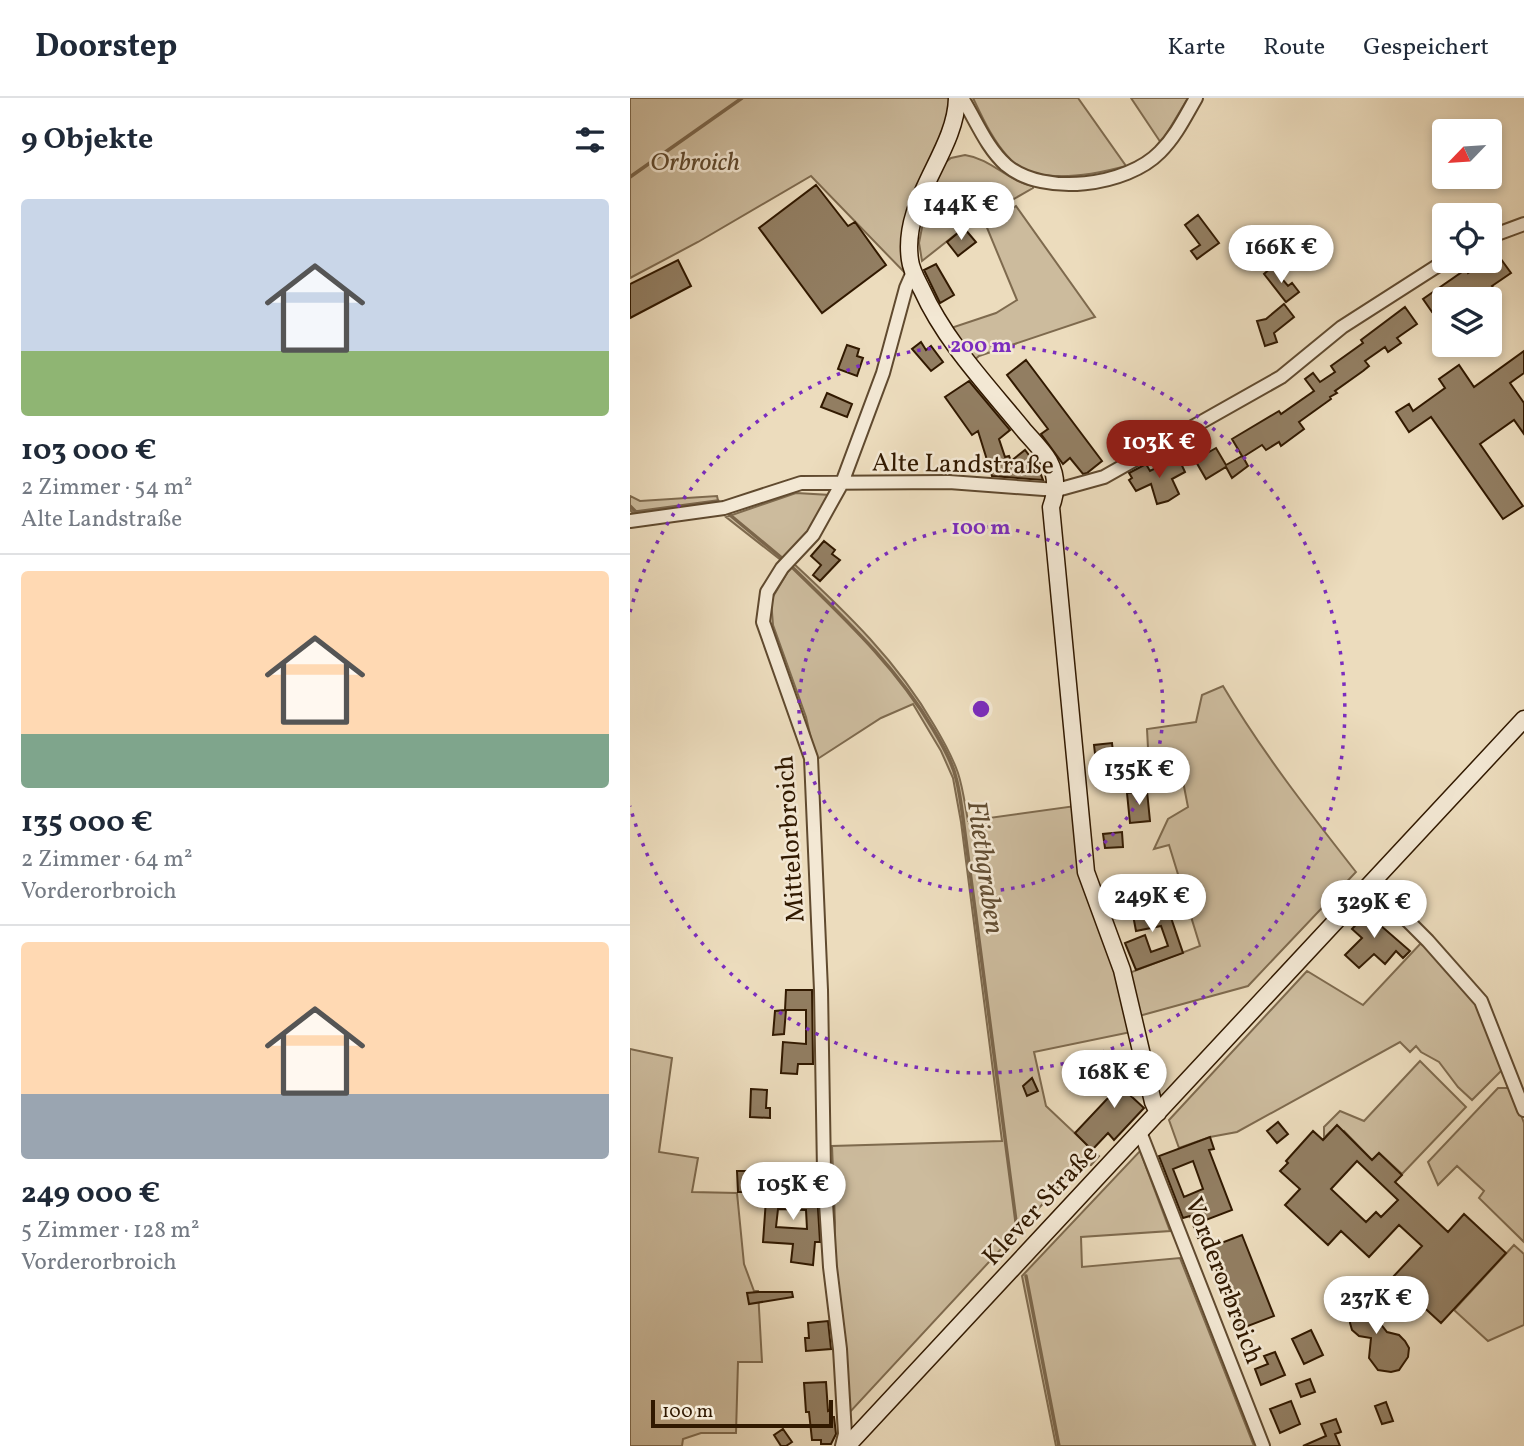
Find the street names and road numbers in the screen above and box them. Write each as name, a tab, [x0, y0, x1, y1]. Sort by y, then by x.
street label: Alte Landstraße	[872, 445, 1054, 485]
street label: Mittelorbroich	[767, 754, 815, 924]
street label: Klever Straße	[975, 1137, 1106, 1274]
street label: Vorderorbroich	[1175, 1192, 1271, 1369]

